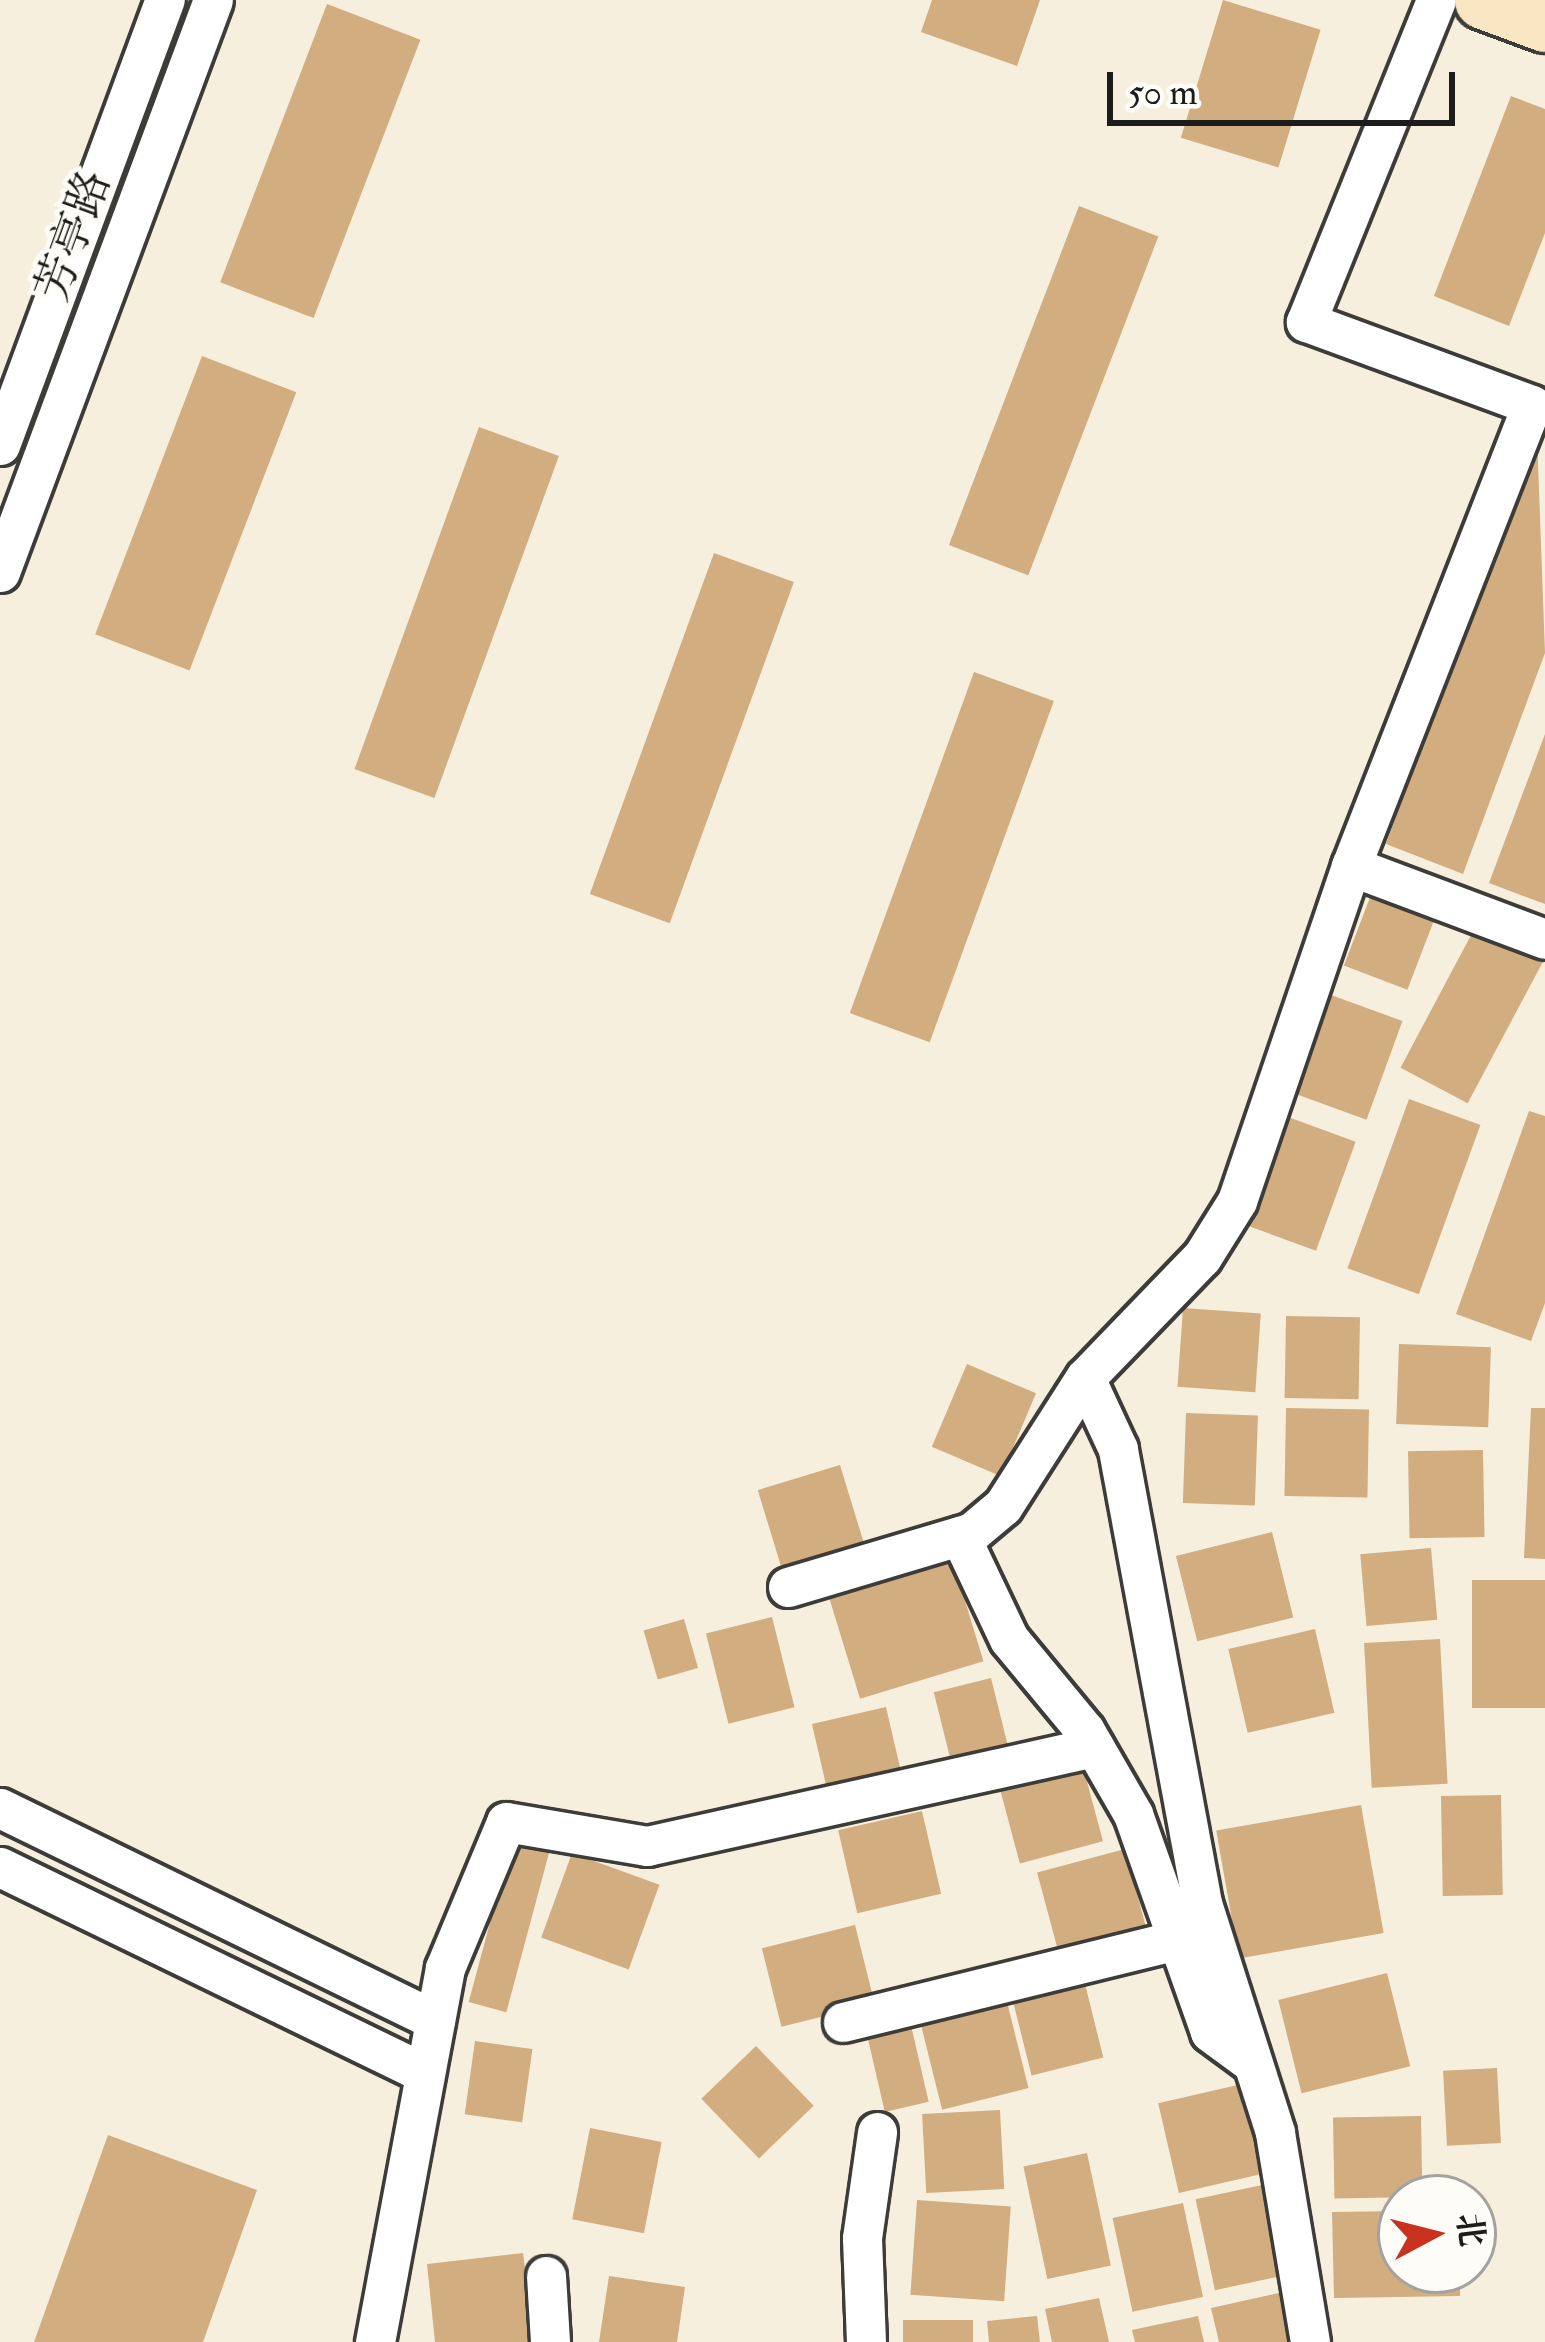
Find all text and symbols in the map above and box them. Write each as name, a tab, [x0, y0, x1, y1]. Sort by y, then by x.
scale bar	[1113, 48, 1461, 122]
text: 50 m	[1128, 70, 1197, 115]
street label: 芳亭路	[26, 163, 122, 309]
north arrow	[1377, 2174, 1497, 2294]
text: 北	[1448, 2211, 1493, 2249]

